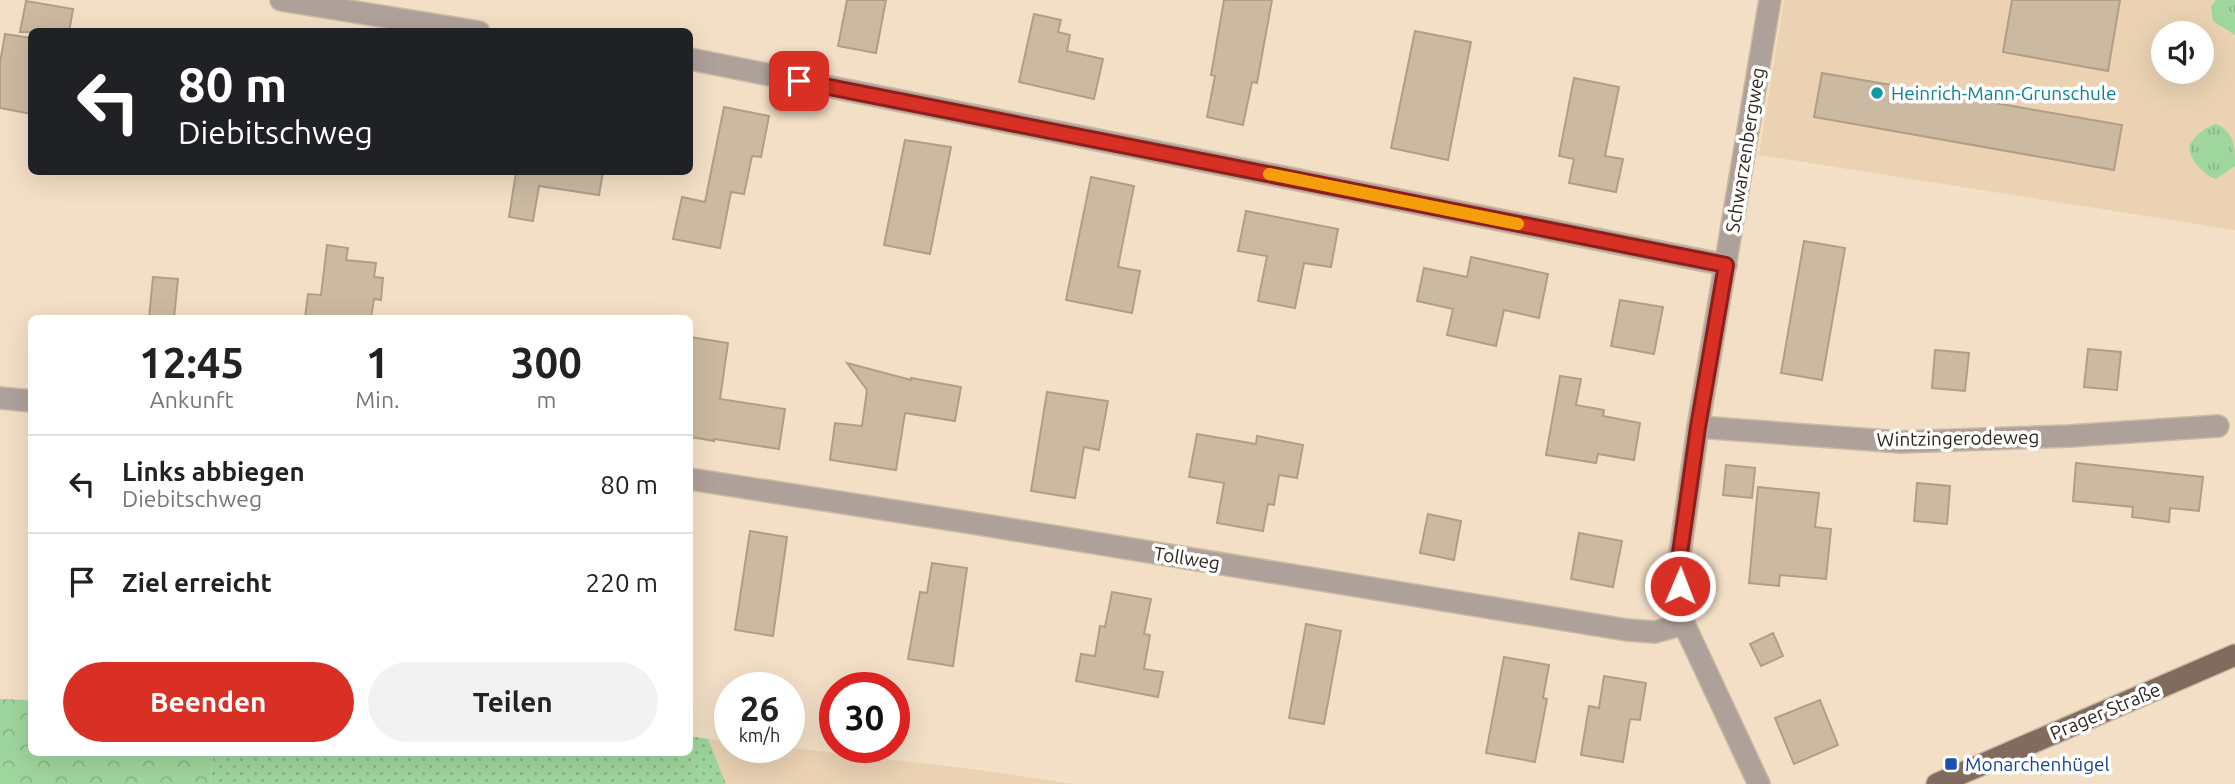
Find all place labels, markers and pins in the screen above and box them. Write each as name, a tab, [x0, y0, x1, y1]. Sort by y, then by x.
pin	[769, 51, 829, 111]
place label: Heinrich-Mann-Grunschule	[1891, 82, 2116, 104]
marker: Heinrich-Mann-Grunschule	[1869, 85, 1885, 101]
place label: Monarchenhügel	[1965, 753, 2110, 775]
marker: Monarchenhügel	[1943, 756, 1959, 772]

